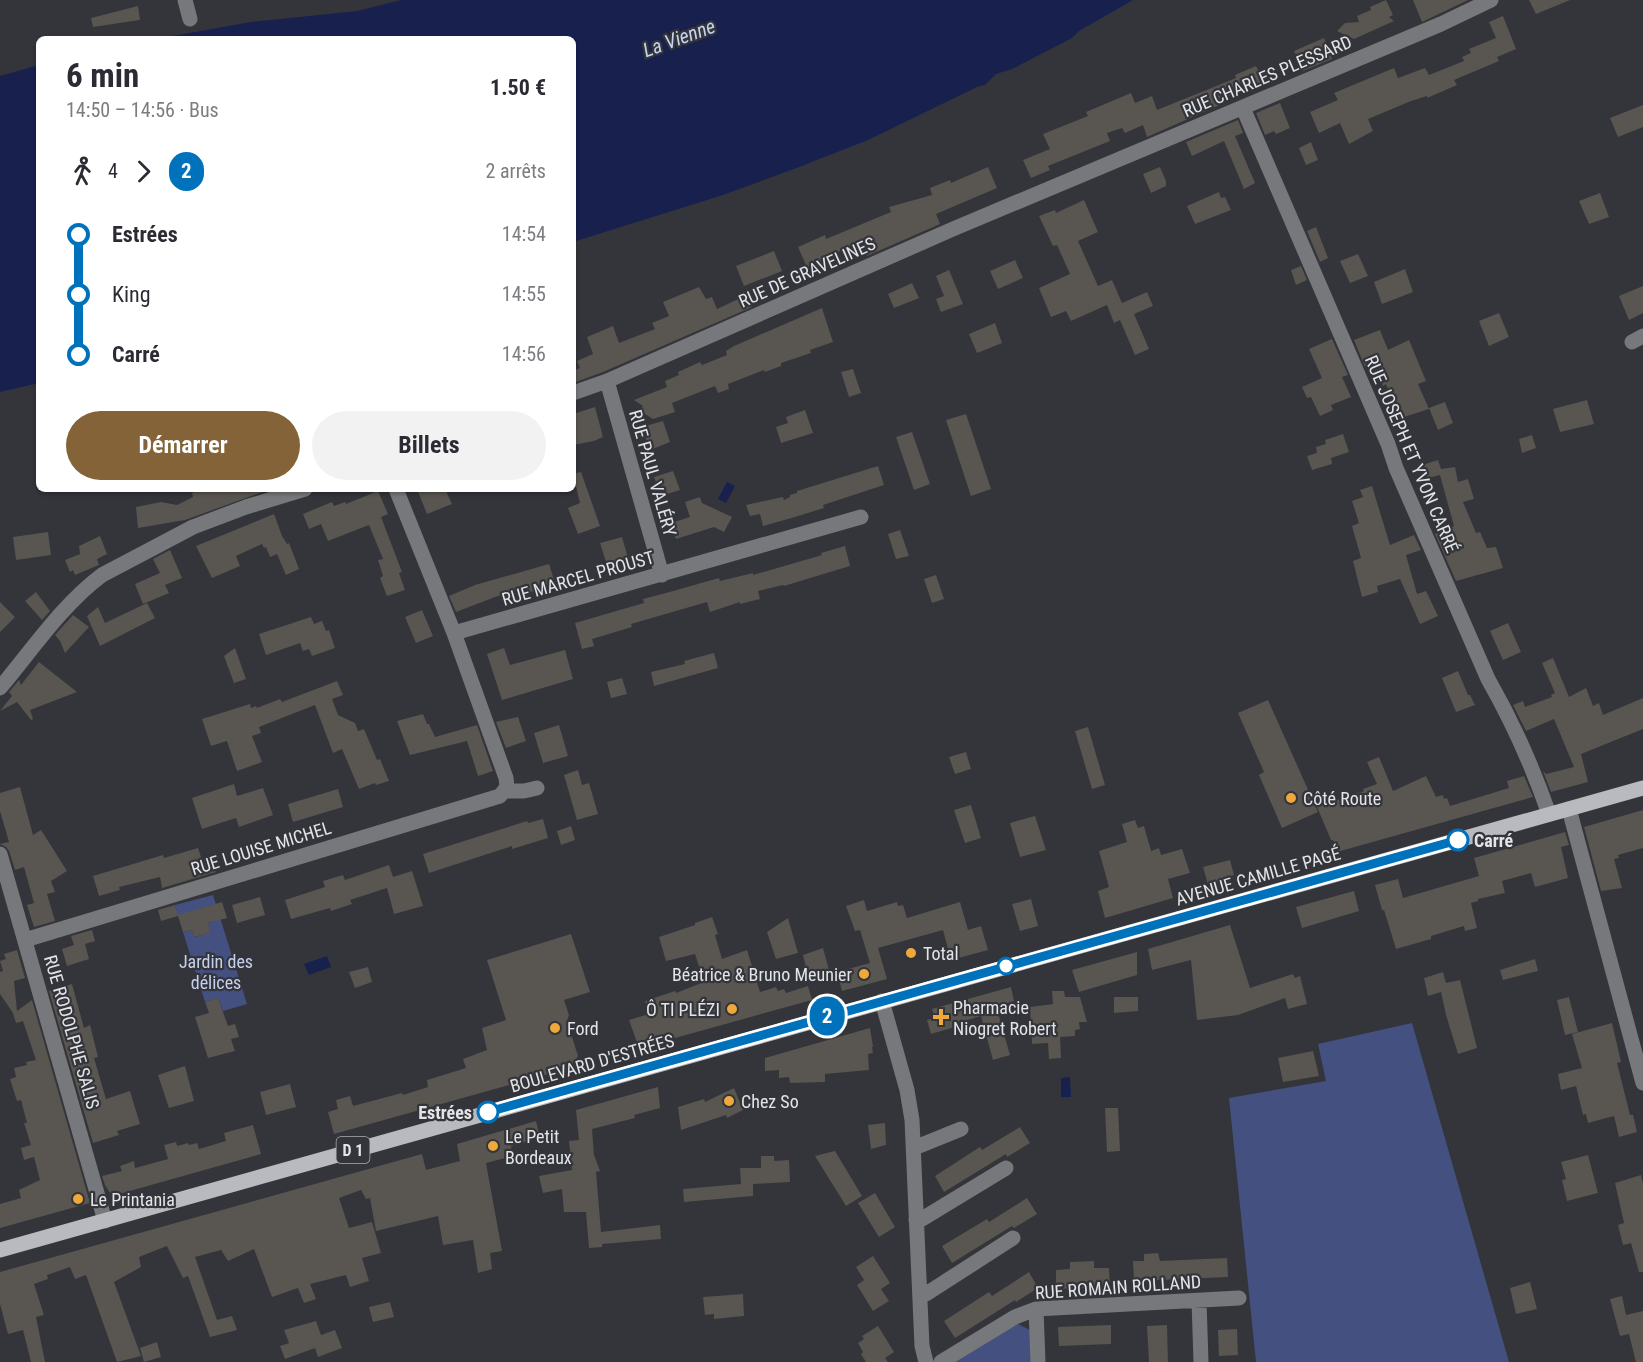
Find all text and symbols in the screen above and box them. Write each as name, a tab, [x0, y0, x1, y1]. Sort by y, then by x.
water label: La Vienne	[639, 14, 719, 62]
street label: RUE CHARLES PLESSARD	[1179, 31, 1355, 121]
text: 6 min	[66, 56, 139, 95]
text: 1.50 €	[490, 75, 546, 100]
text: 14:50 – 14:56 · Bus	[66, 98, 219, 122]
icon: walk	[66, 155, 99, 188]
icon: forward	[127, 155, 160, 188]
text: 4	[108, 159, 118, 183]
text: 2	[181, 159, 192, 183]
text: 2 arrêts	[486, 159, 546, 183]
text: Estrées	[112, 222, 178, 247]
text: 14:54	[502, 222, 546, 246]
street label: RUE DE GRAVELINES	[735, 232, 879, 312]
text: King	[112, 282, 151, 307]
text: 14:55	[502, 282, 546, 306]
text: Carré	[112, 342, 160, 367]
text: 14:56	[502, 342, 546, 366]
street label: RUE JOSEPH ET YVON CARRÉ	[1361, 352, 1463, 556]
street label: RUE PAUL VALÉRY	[625, 407, 681, 539]
button: Démarrer	[66, 411, 300, 480]
button: Billets	[312, 411, 546, 480]
street label: RUE MARCEL PROUST	[499, 546, 657, 610]
place label: Côté Route	[1303, 788, 1381, 809]
marker: Côté Route	[1284, 791, 1298, 805]
street label: RUE LOUISE MICHEL	[188, 817, 334, 879]
marker: Carré	[1447, 829, 1469, 851]
place label: Carré	[1474, 830, 1513, 851]
street label: AVENUE CAMILLE PAGÉ	[1173, 842, 1343, 910]
place label: Total	[923, 943, 959, 964]
marker: Total	[904, 946, 918, 960]
park label: Jardin des délices	[179, 951, 253, 993]
street label: RUE RODOLPHE SALIS	[40, 953, 104, 1111]
unlabelled marker	[997, 957, 1015, 975]
place label: Béatrice & Bruno Meunier	[672, 964, 853, 985]
marker: Béatrice & Bruno Meunier	[857, 967, 871, 981]
line badge: 2	[808, 996, 846, 1036]
place label: Pharmacie Niogret Robert	[953, 997, 1057, 1039]
place label: Ô TI PLÉZI	[646, 999, 720, 1020]
marker: Ô TI PLÉZI	[725, 1002, 739, 1016]
text: 2	[822, 1004, 832, 1028]
marker: Pharmacie Niogret Robert	[934, 1010, 948, 1024]
place label: Ford	[567, 1018, 599, 1039]
marker: Ford	[548, 1021, 562, 1035]
street label: BOULEVARD D'ESTRÉES	[507, 1029, 677, 1097]
place label: Chez So	[741, 1091, 799, 1112]
marker: Chez So	[722, 1094, 736, 1108]
marker: Estrées	[477, 1101, 499, 1123]
place label: Estrées	[418, 1102, 472, 1123]
place label: Le Petit Bordeaux	[505, 1126, 572, 1168]
road number: D 1	[336, 1137, 370, 1163]
marker: Le Petit Bordeaux	[486, 1139, 500, 1153]
place label: Le Printania	[90, 1189, 175, 1210]
marker: Le Printania	[71, 1192, 85, 1206]
street label: RUE ROMAIN ROLLAND	[1034, 1271, 1202, 1303]

